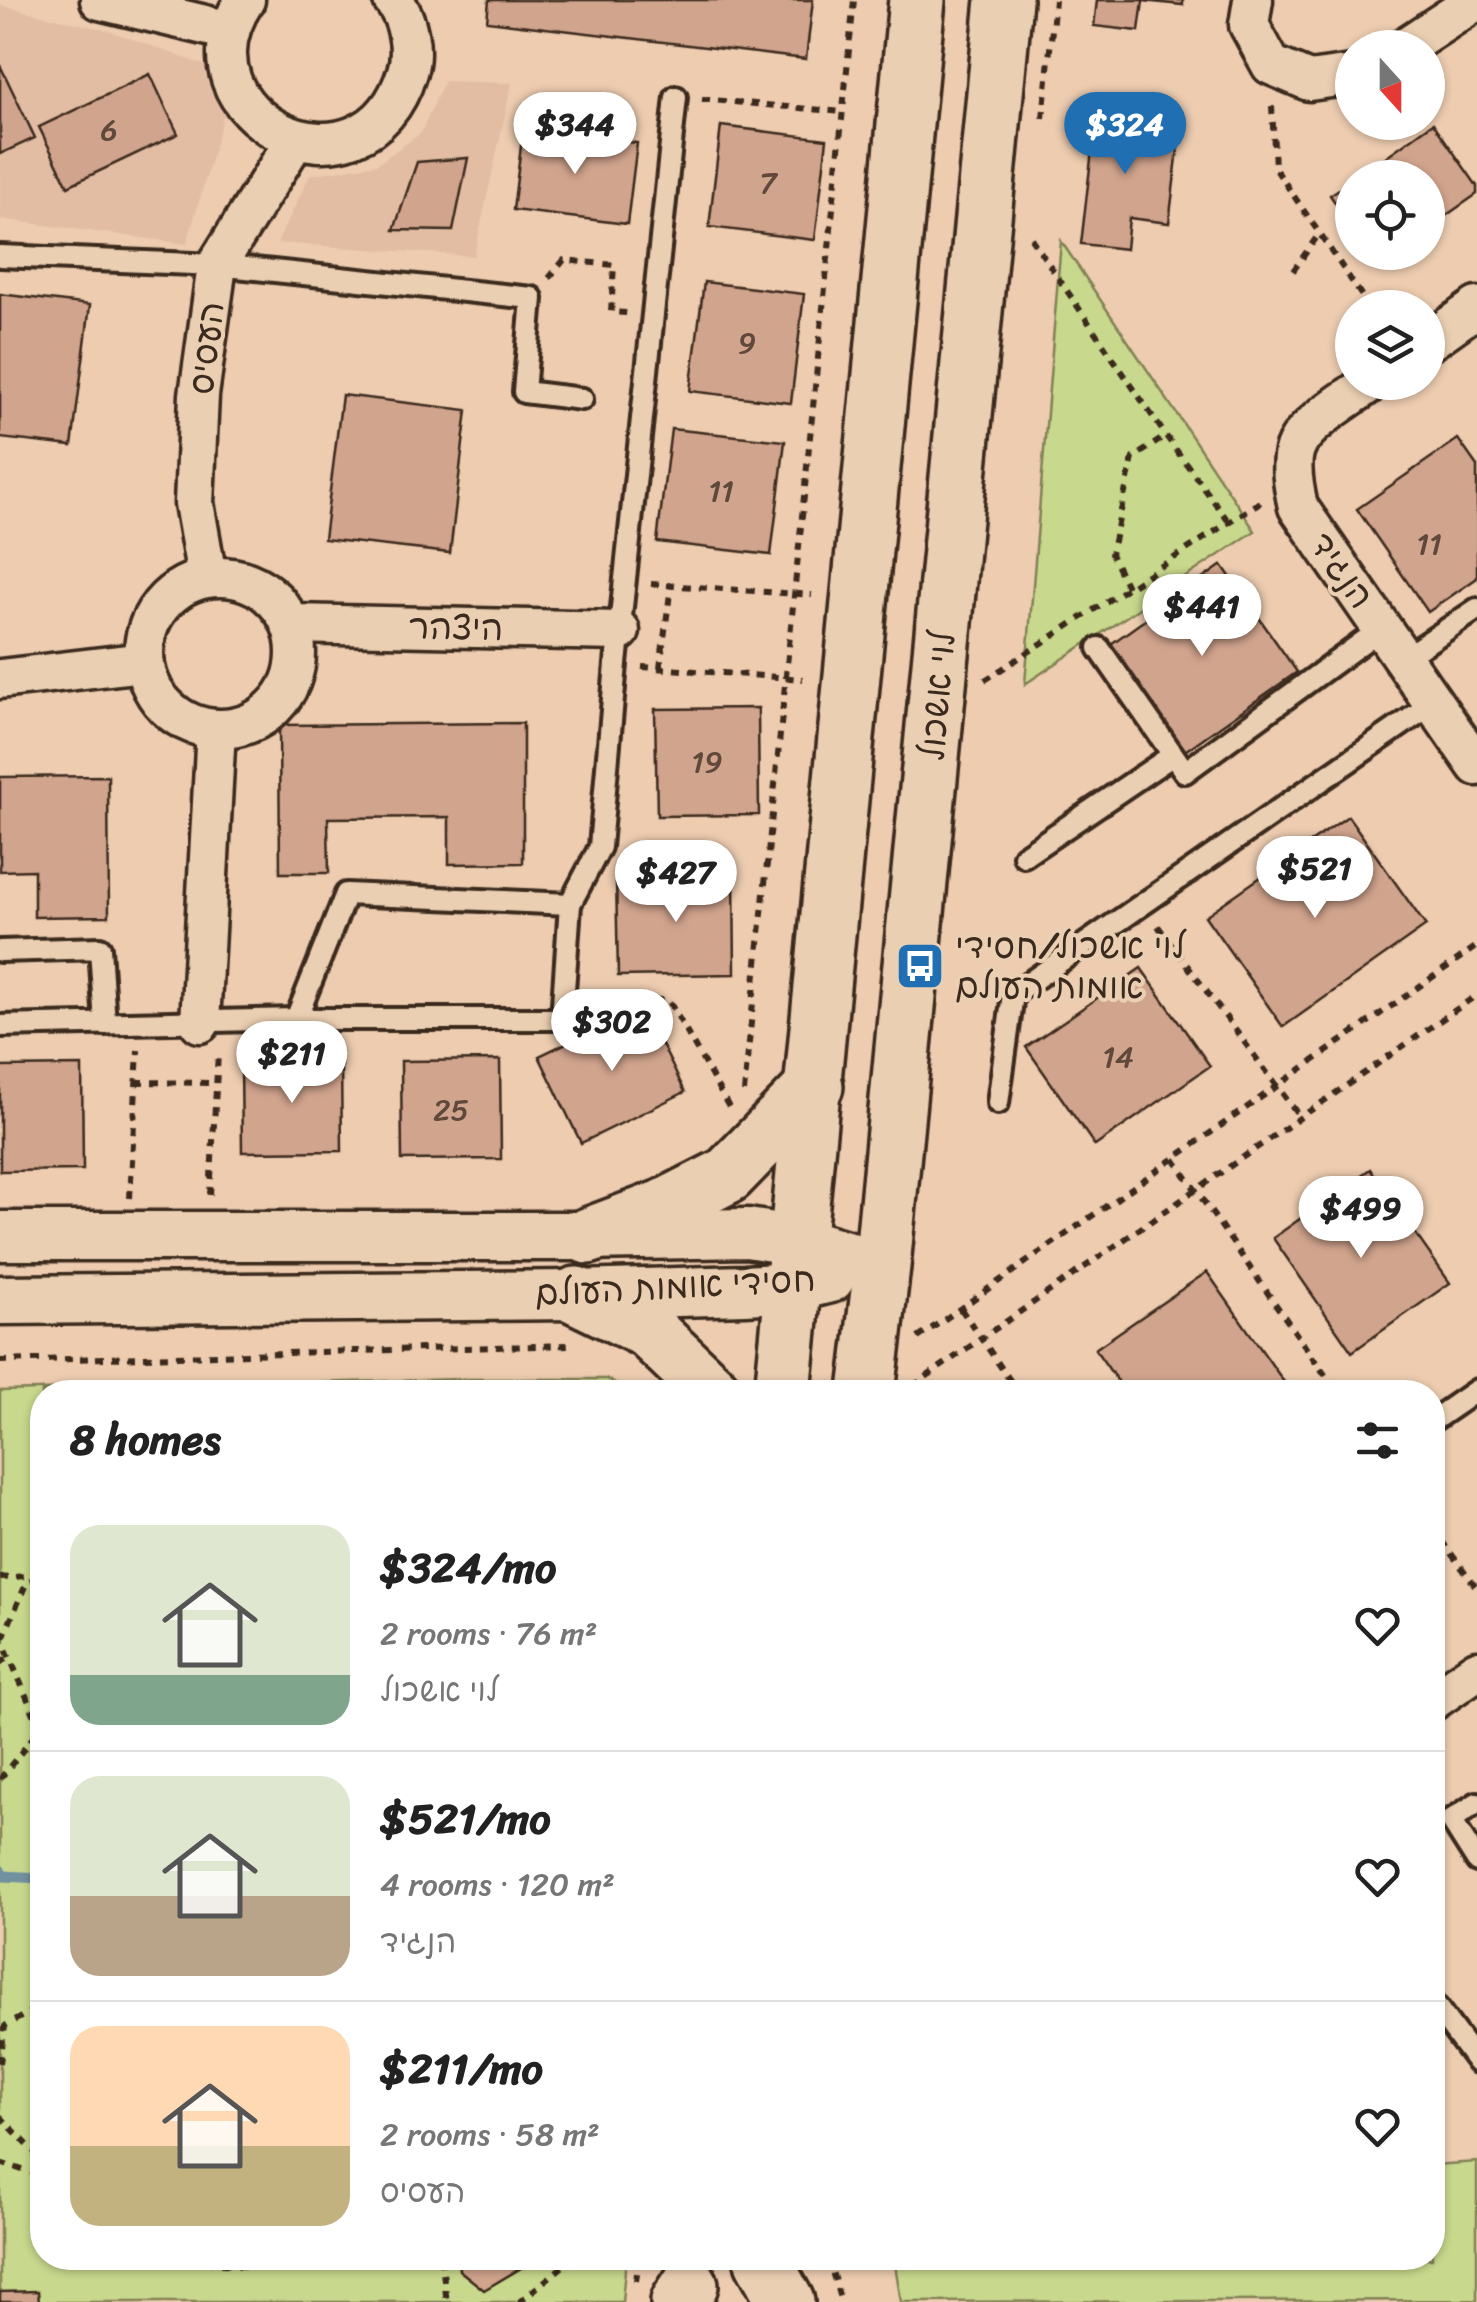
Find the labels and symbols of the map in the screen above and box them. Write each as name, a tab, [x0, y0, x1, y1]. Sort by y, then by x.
north arrow	[1335, 30, 1445, 140]
pin: $344	[516, 92, 634, 177]
pin: $324	[1066, 92, 1184, 177]
house number: 6	[100, 103, 118, 157]
house number: 7	[759, 156, 778, 210]
street label: העסיס	[170, 298, 242, 398]
house number: 9	[738, 316, 756, 370]
house number: 11	[708, 464, 734, 518]
house number: 11	[1416, 517, 1442, 571]
street label: הנגיד	[1293, 518, 1391, 622]
pin: $441	[1143, 574, 1261, 659]
street label: היצהר	[408, 595, 504, 659]
street label: לוי אשכול	[900, 627, 974, 763]
house number: 19	[691, 735, 723, 789]
pin: $521	[1256, 836, 1374, 921]
pin: $427	[617, 840, 735, 925]
place label: לוי אשכול/חסידי אומות העולם	[955, 915, 1187, 1017]
bus stop icon: לוי אשכול/חסידי אומות העולם	[894, 940, 946, 992]
pin: $302	[553, 989, 671, 1074]
pin: $211	[233, 1021, 351, 1106]
house number: 14	[1102, 1030, 1134, 1084]
house number: 25	[433, 1083, 469, 1137]
pin: $499	[1302, 1176, 1420, 1261]
street label: חסידי אומות העולם	[533, 1248, 817, 1324]

